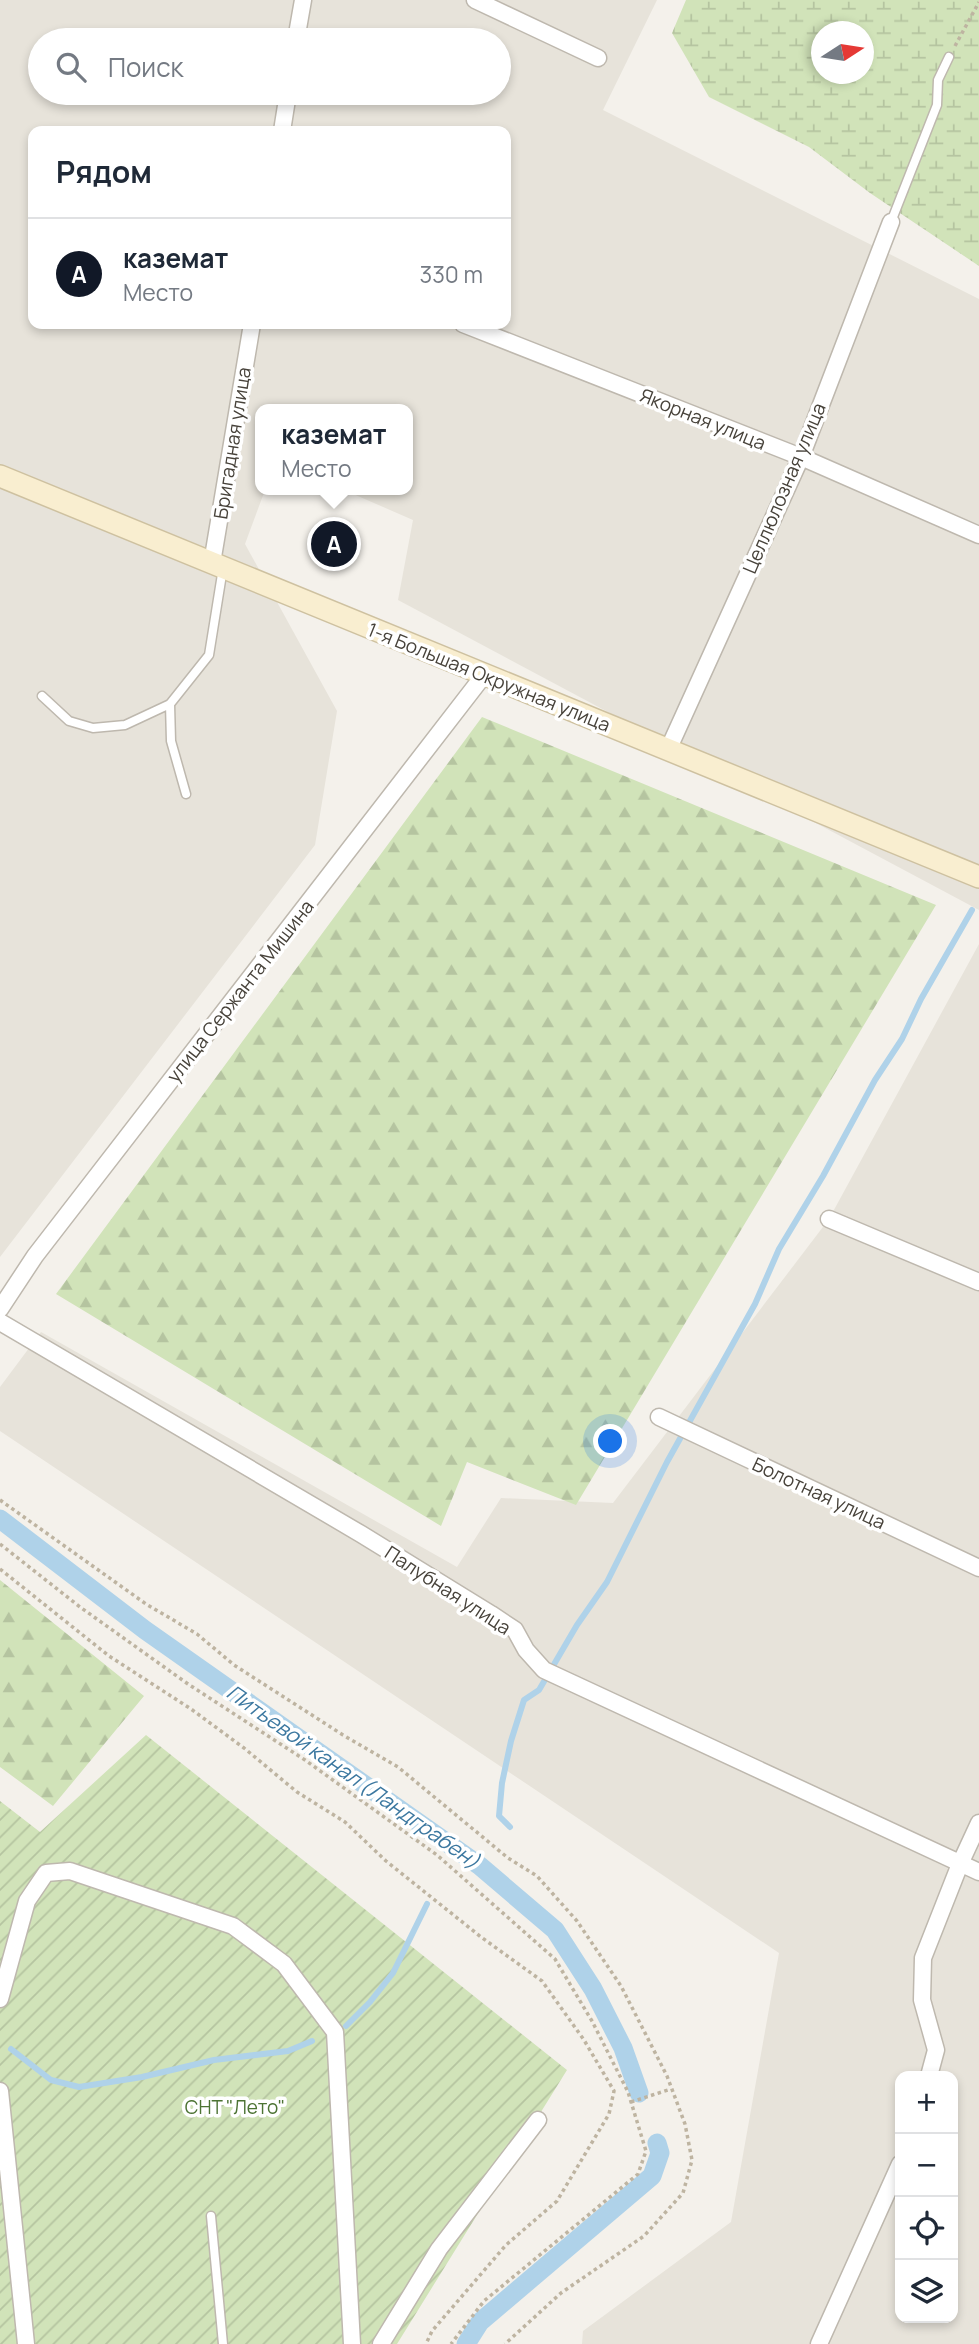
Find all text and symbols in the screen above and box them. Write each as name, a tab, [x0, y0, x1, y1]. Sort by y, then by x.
north arrow	[811, 21, 874, 84]
search box	[28, 28, 511, 105]
icon: search	[52, 48, 90, 86]
text: Поиск	[108, 49, 183, 85]
text: Рядом	[56, 151, 152, 192]
text: каземат	[123, 240, 228, 276]
text: A	[71, 258, 87, 290]
text: 330 m	[419, 258, 483, 290]
text: Место	[123, 276, 193, 308]
street label: Бригадная улица	[207, 365, 257, 521]
street label: Якорная улица	[636, 382, 770, 456]
street label: Целлюлозная улица	[736, 399, 832, 577]
popup	[255, 404, 413, 495]
text: каземат	[281, 416, 387, 452]
text: Место	[281, 452, 352, 484]
pin: A	[311, 518, 357, 570]
street label: 1-я Большая Окружная улица	[364, 616, 614, 738]
street label: улица Сержанта Мишина	[160, 894, 320, 1088]
your location	[593, 1424, 627, 1458]
street label: Болотная улица	[748, 1451, 890, 1535]
street label: Палубная улица	[380, 1539, 516, 1641]
water label: Питьевой канал (Ландграбен)	[221, 1678, 486, 1875]
map controls	[895, 2071, 958, 2323]
button: +	[895, 2071, 958, 2134]
park label: СНТ "Лето"	[185, 2094, 285, 2120]
button: −	[895, 2134, 958, 2197]
button: locate	[895, 2197, 958, 2260]
button: layers	[895, 2260, 958, 2323]

